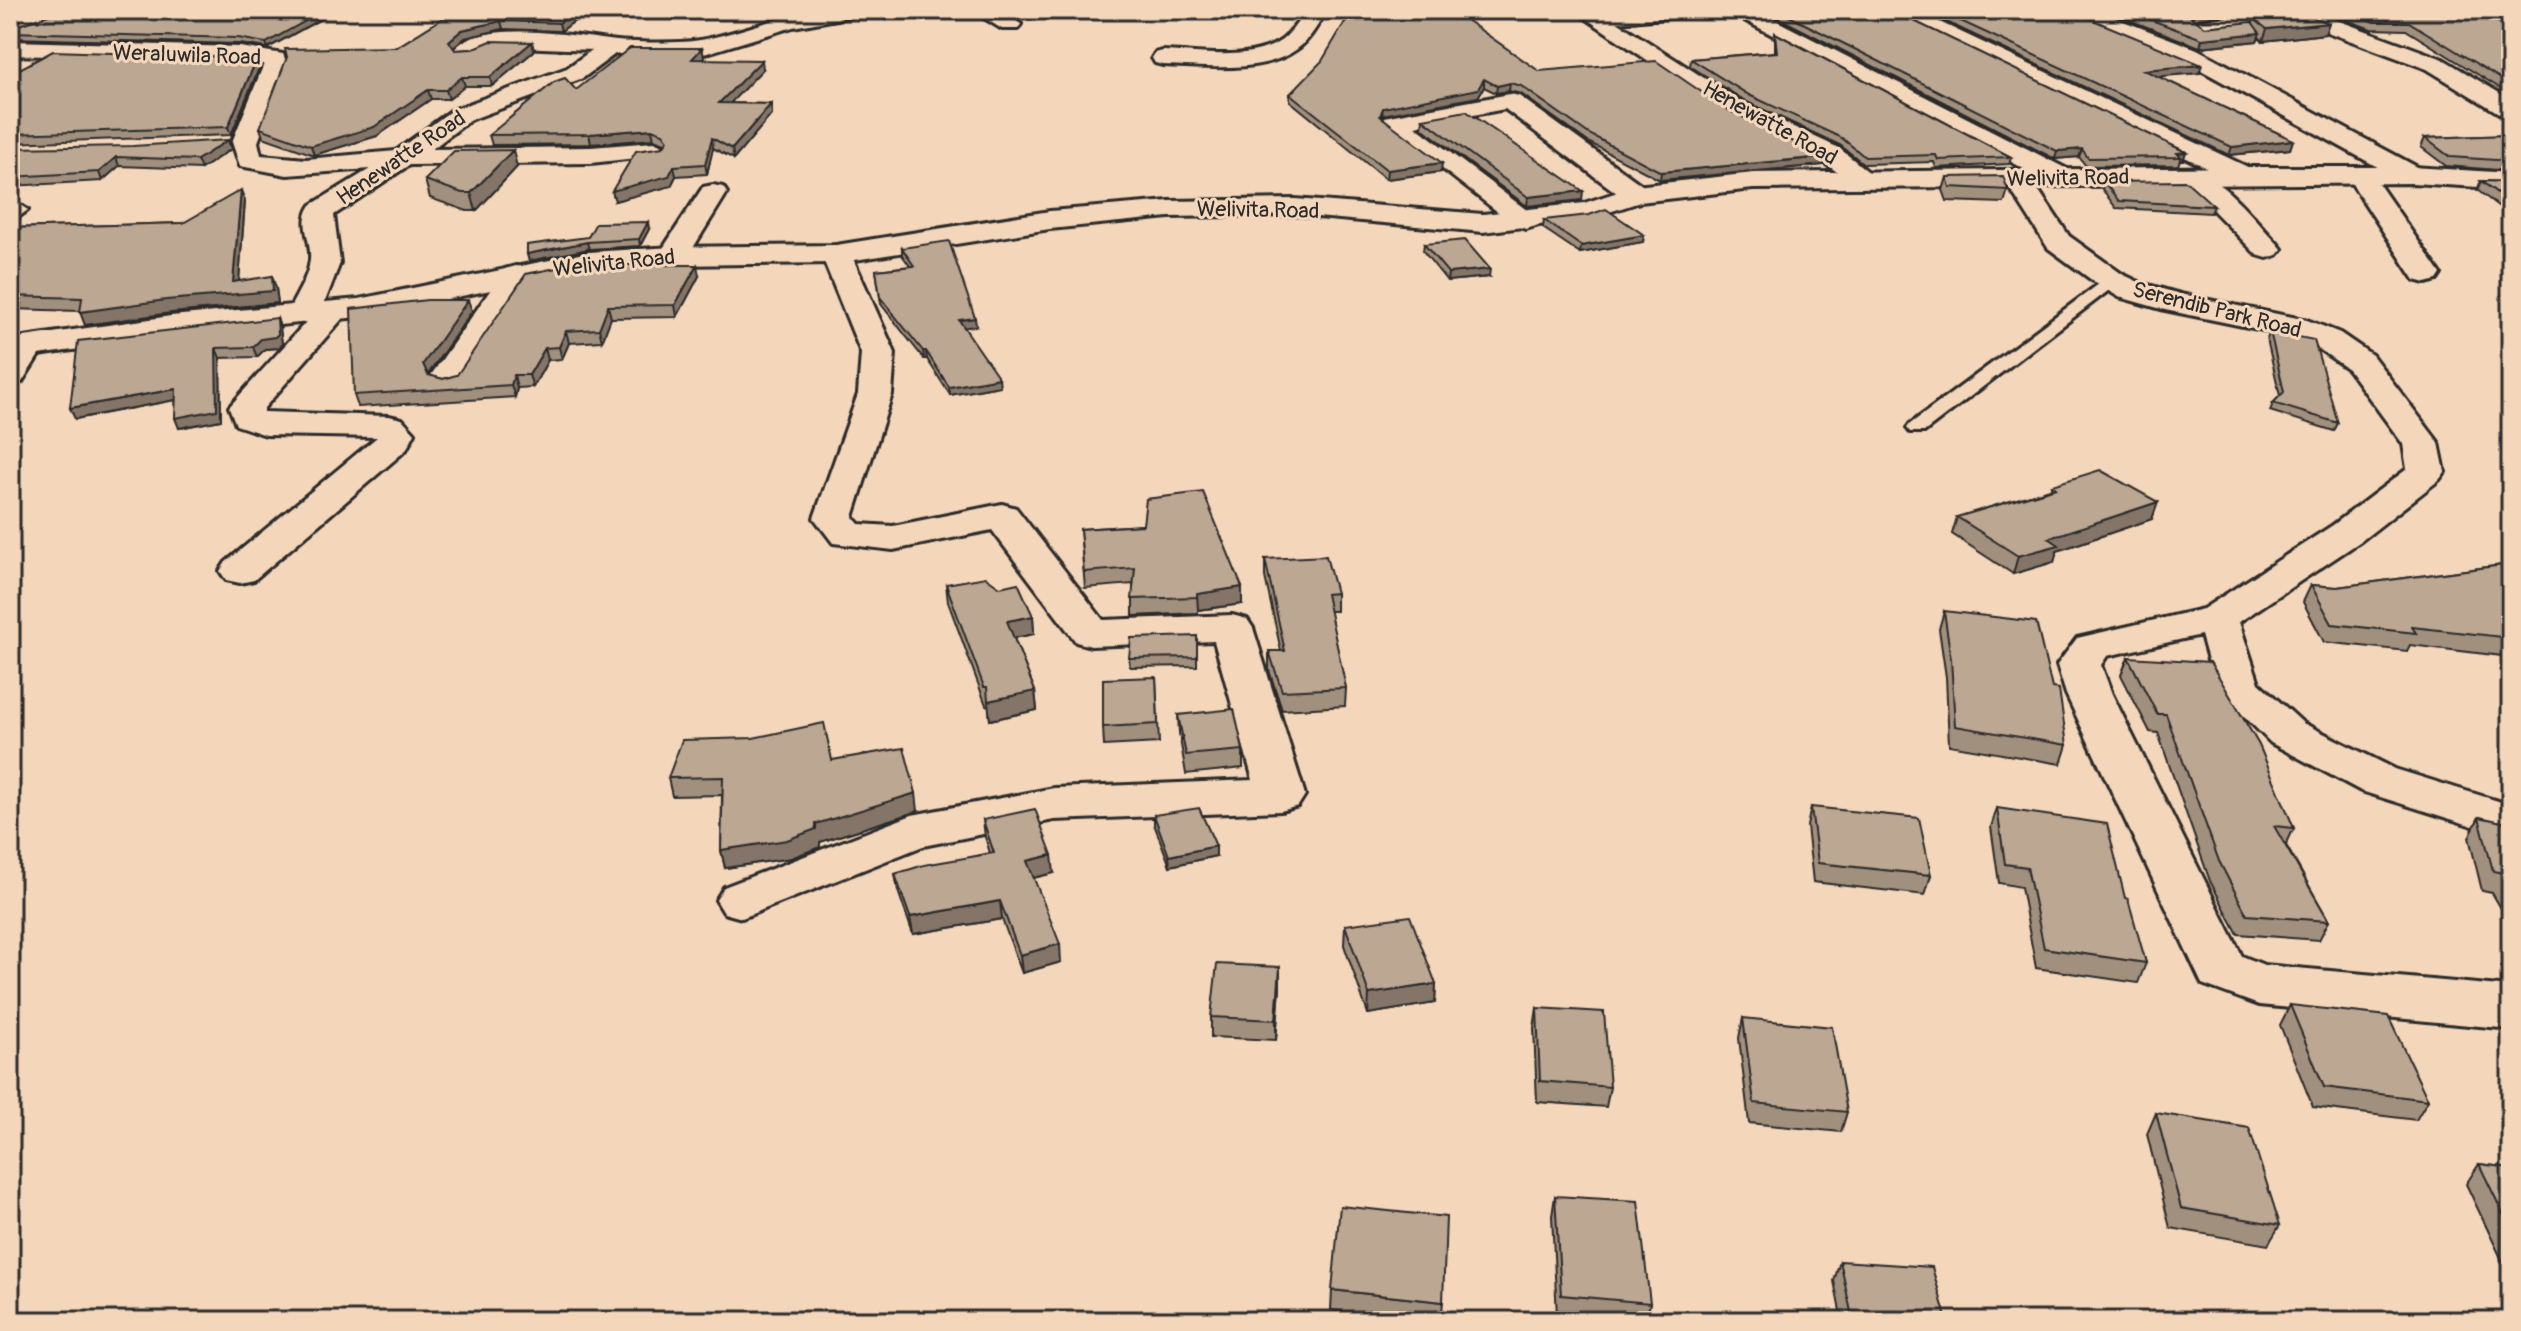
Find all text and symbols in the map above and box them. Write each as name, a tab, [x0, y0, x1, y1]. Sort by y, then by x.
street label: Weraluwila Road	[112, 38, 262, 72]
street label: Henewatte Road	[1698, 74, 1842, 172]
street label: Henewatte Road	[331, 104, 471, 212]
street label: Welivita Road	[2006, 163, 2130, 193]
street label: Welivita Road	[1196, 195, 1320, 225]
street label: Welivita Road	[552, 243, 676, 283]
street label: Serendib Park Road	[2130, 275, 2304, 345]

